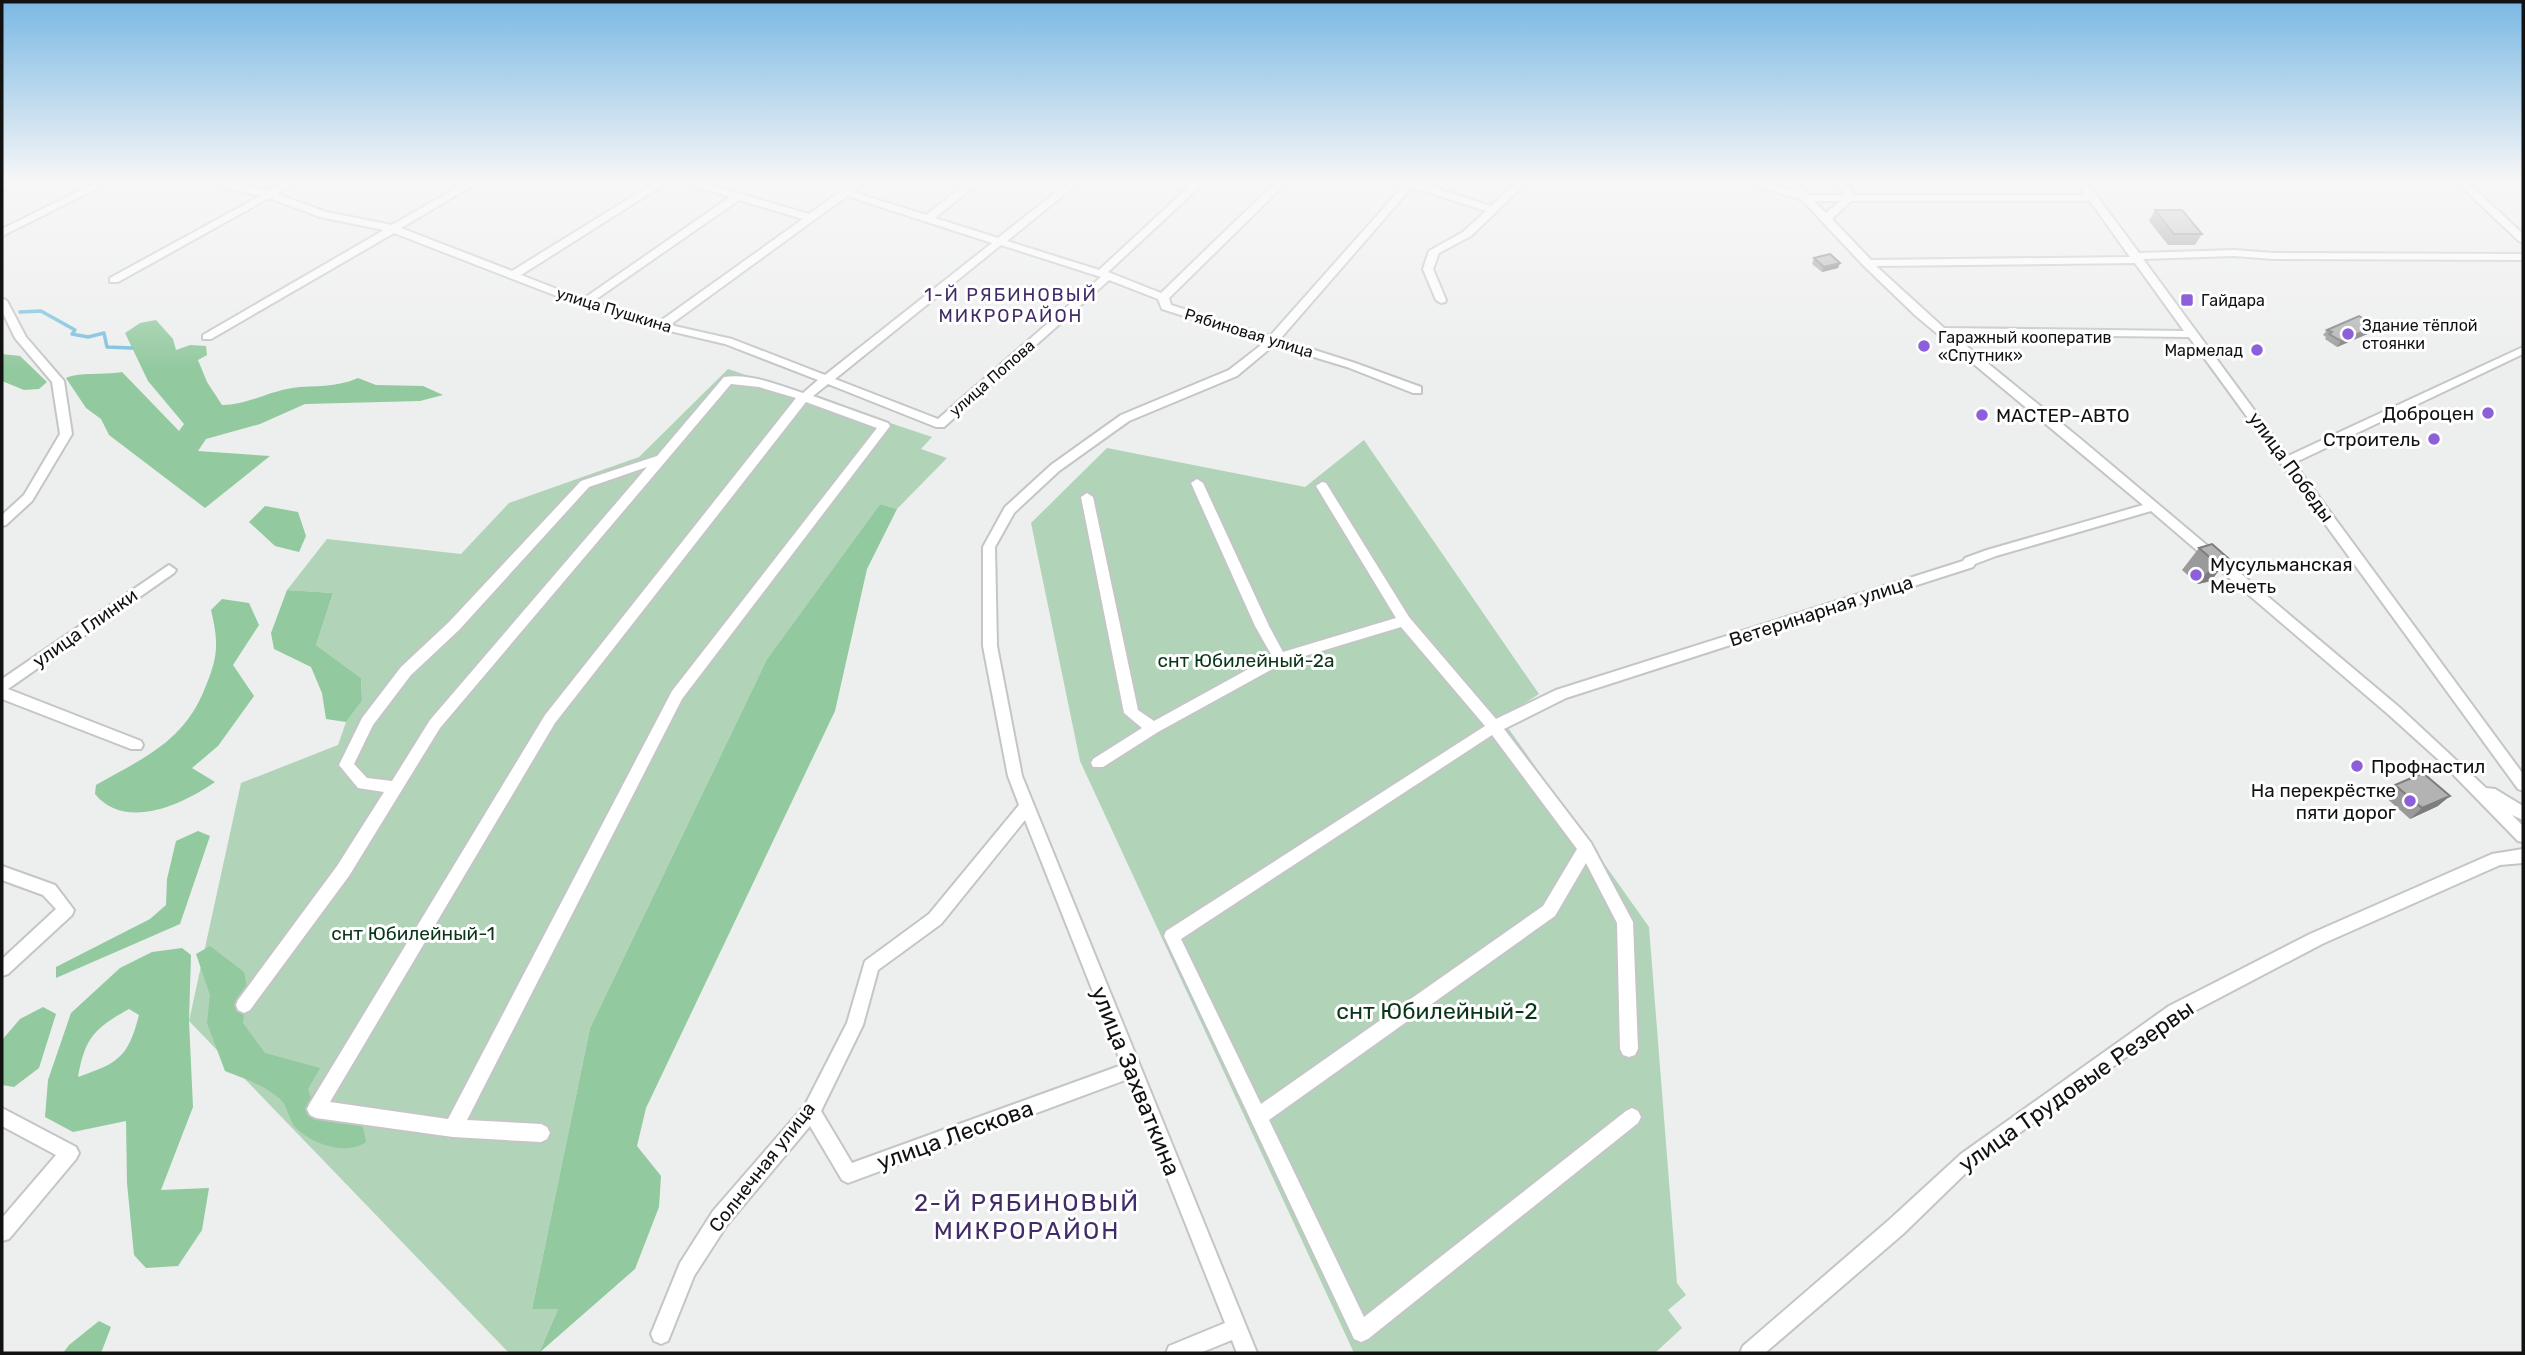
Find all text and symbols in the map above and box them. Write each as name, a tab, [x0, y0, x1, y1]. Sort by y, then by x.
street label: улица Пушкина	[554, 283, 674, 337]
district label: 1-Й РЯБИНОВЫЙ МИКРОРАЙОН	[924, 284, 1098, 327]
place label: Гайдара	[2201, 291, 2265, 310]
marker: Гайдара	[2179, 292, 2195, 308]
street label: Рябиновая улица	[1182, 304, 1316, 362]
place label: Здание тёплой стоянки	[2362, 316, 2478, 353]
marker: Здание тёплой стоянки	[2340, 326, 2356, 342]
place label: Гаражный кооператив «Спутник»	[1938, 328, 2111, 365]
street label: улица Попова	[945, 336, 1039, 420]
marker: Гаражный кооператив «Спутник»	[1916, 338, 1932, 354]
place label: Мармелад	[2164, 341, 2243, 360]
marker: Мармелад	[2249, 342, 2265, 358]
place label: Доброцен	[2382, 402, 2474, 425]
place label: МАСТЕР-АВТО	[1996, 404, 2130, 427]
marker: Доброцен	[2480, 405, 2496, 421]
marker: МАСТЕР-АВТО	[1974, 407, 1990, 423]
street label: улица Победы	[2243, 408, 2339, 526]
place label: Строитель	[2323, 428, 2420, 451]
marker: Строитель	[2426, 431, 2442, 447]
place label: Мусульманская Мечеть	[2210, 553, 2353, 598]
marker: Мусульманская Мечеть	[2188, 567, 2204, 583]
street label: Ветеринарная улица	[1726, 570, 1916, 652]
street label: улица Глинки	[28, 583, 142, 673]
park label: снт Юбилейный-2а	[1157, 649, 1335, 672]
place label: Профнастил	[2371, 755, 2485, 778]
marker: Профнастил	[2349, 758, 2365, 774]
place label: На перекрёстке пяти дорог	[2251, 779, 2396, 824]
marker: На перекрёстке пяти дорог	[2402, 793, 2418, 809]
park label: снт Юбилейный-1	[331, 922, 495, 945]
street label: улица Захваткина	[1085, 982, 1187, 1180]
street label: улица Трудовые Резервы	[1953, 994, 2199, 1178]
park label: снт Юбилейный-2	[1336, 997, 1538, 1025]
street label: улица Лескова	[873, 1094, 1037, 1176]
street label: Солнечная улица	[704, 1097, 820, 1237]
district label: 2-Й РЯБИНОВЫЙ МИКРОРАЙОН	[914, 1189, 1140, 1245]

